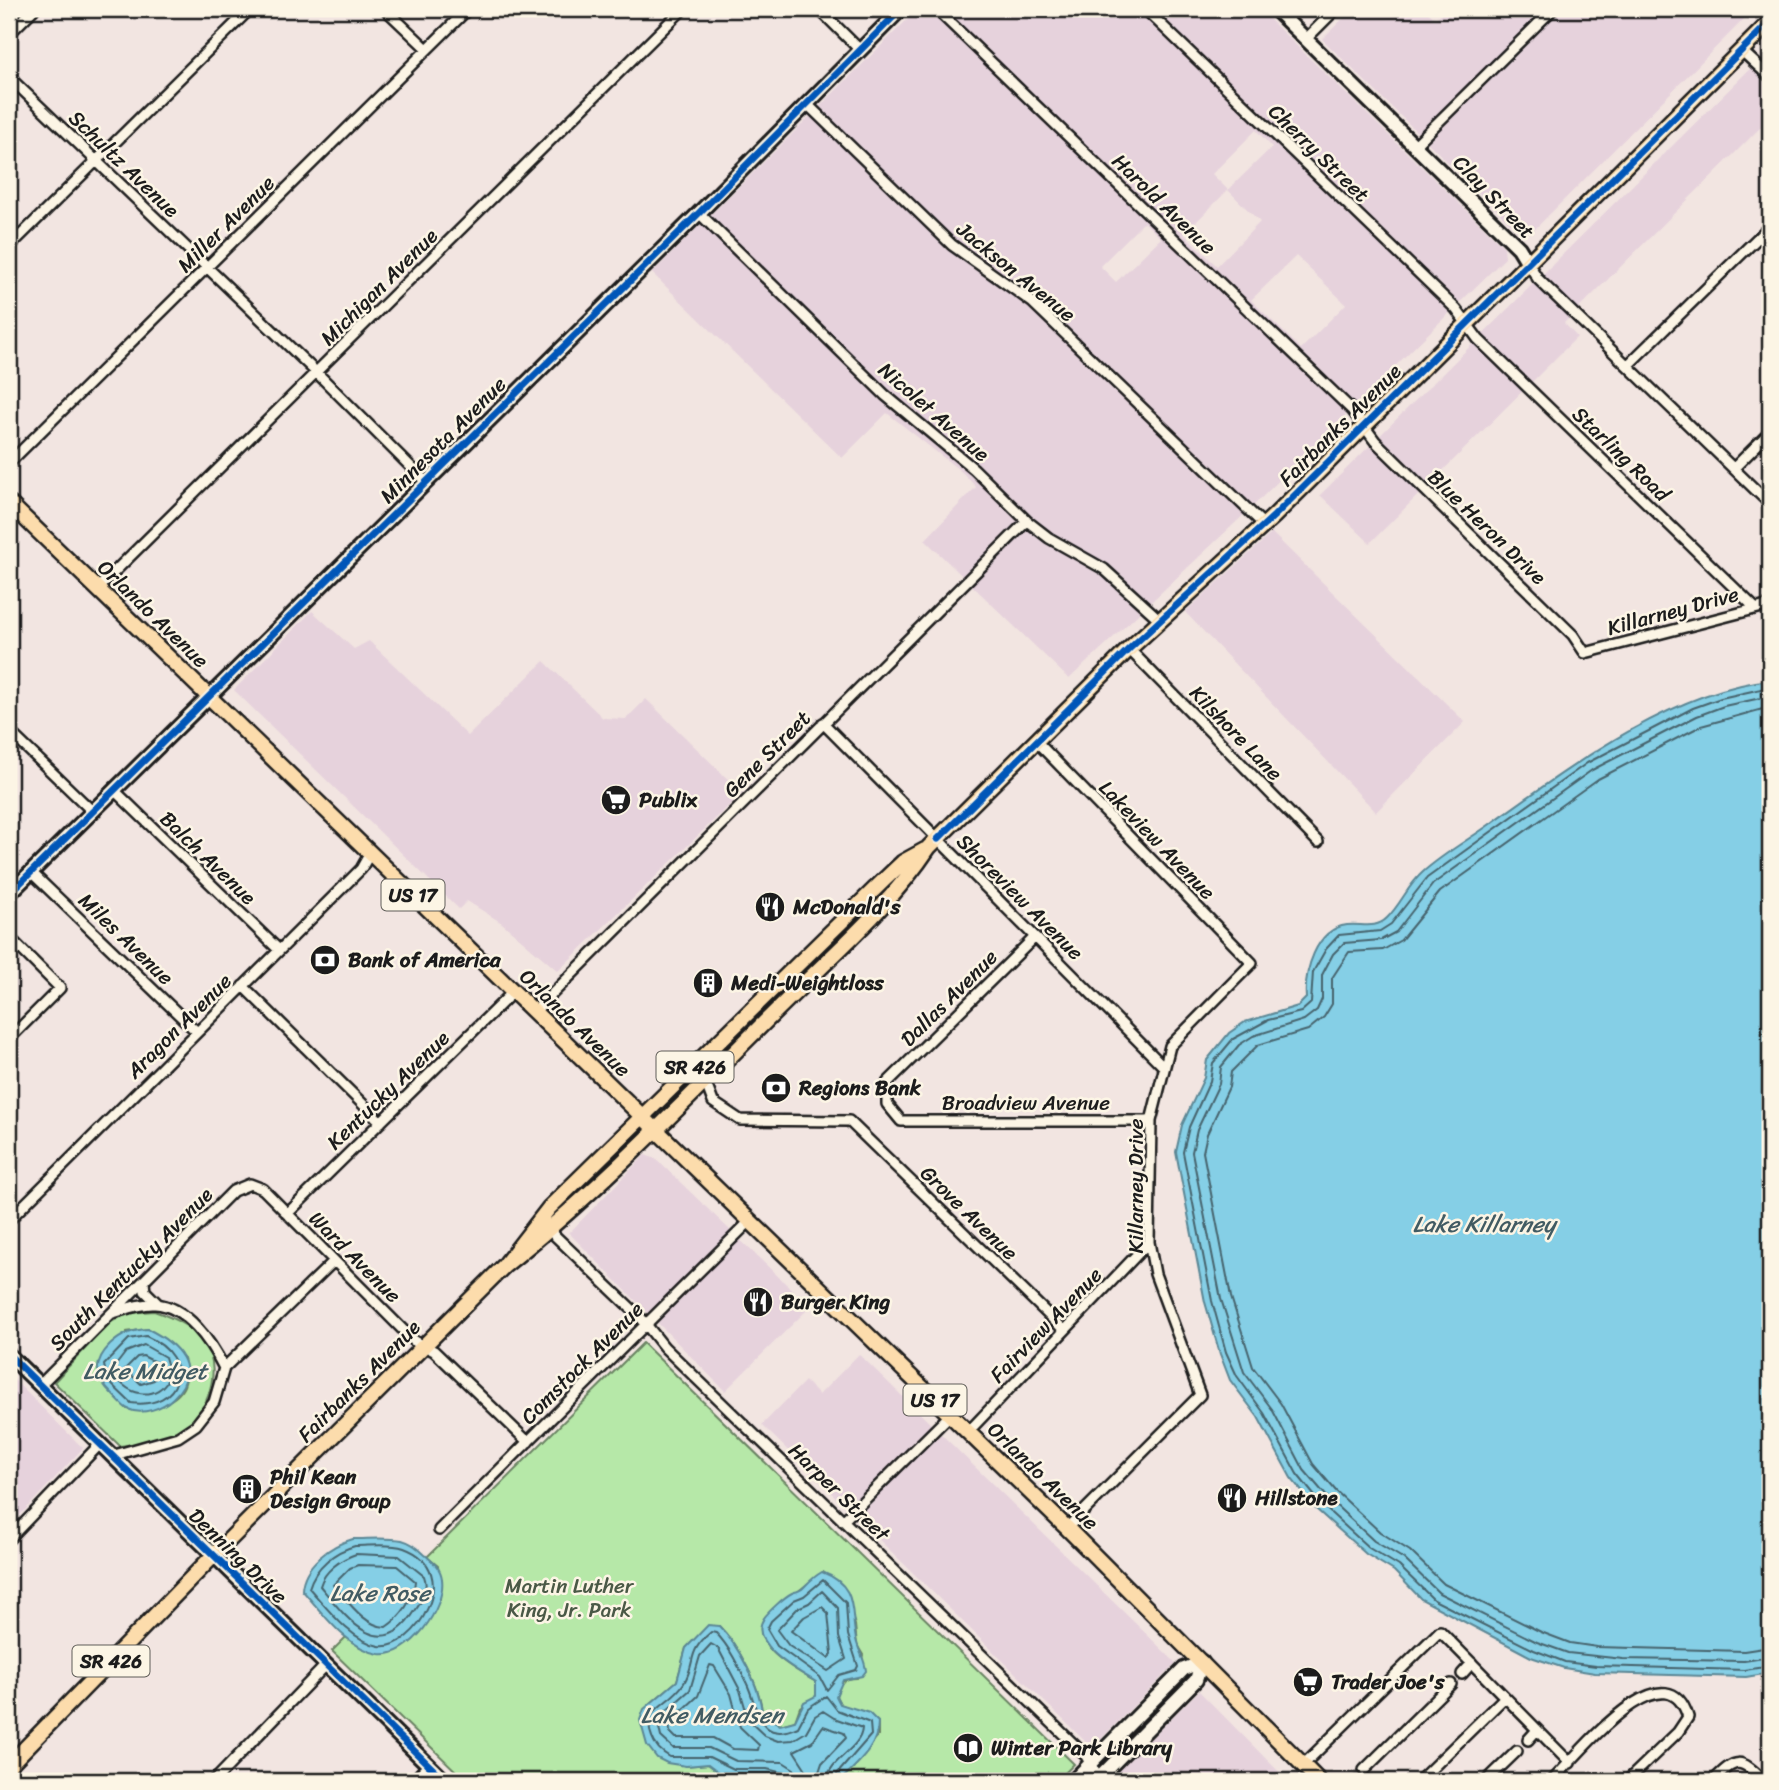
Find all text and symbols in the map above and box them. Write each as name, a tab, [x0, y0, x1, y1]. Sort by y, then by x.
street label: Cherry Street	[1259, 94, 1379, 212]
street label: Schultz Avenue	[59, 100, 189, 228]
street label: Harold Avenue	[1103, 144, 1226, 264]
street label: Clay Street	[1443, 146, 1545, 248]
street label: Miller Avenue	[168, 166, 284, 282]
street label: Jackson Avenue	[947, 211, 1085, 333]
street label: Michigan Avenue	[311, 219, 447, 355]
street label: Nicolet Avenue	[869, 352, 999, 472]
street label: Fairbanks Avenue	[1269, 354, 1411, 496]
street label: Minnesota Avenue	[370, 367, 516, 513]
street label: Starling Road	[1563, 397, 1681, 513]
street label: Blue Heron Drive	[1418, 460, 1556, 594]
street label: Orlando Avenue	[88, 550, 218, 678]
street label: Killarney Drive	[1603, 575, 1743, 647]
street label: Kilshore Lane	[1180, 676, 1292, 790]
street label: Gene Street	[714, 701, 820, 807]
street label: Lakeview Avenue	[1089, 771, 1225, 910]
place label: Publix	[639, 781, 698, 819]
supermarket icon: Publix	[599, 783, 633, 817]
street label: Balch Avenue	[150, 801, 266, 915]
street label: Shoreview Avenue	[947, 824, 1093, 970]
road number: US 17	[382, 880, 444, 911]
street label: Miles Avenue	[69, 883, 183, 995]
place label: McDonald's	[792, 888, 901, 926]
restaurant icon: McDonald's	[753, 890, 787, 924]
street label: Dallas Avenue	[891, 940, 1007, 1056]
place label: Bank of America	[348, 941, 502, 979]
bank icon: Bank of America	[308, 943, 342, 977]
street label: Orlando Avenue	[510, 959, 640, 1087]
street label: Aragon Avenue	[116, 964, 241, 1089]
place label: Medi-Weightloss	[730, 964, 885, 1002]
building icon: Medi-Weightloss	[691, 966, 725, 1000]
street label: Kentucky Avenue	[317, 1021, 459, 1159]
road number: SR 426	[656, 1051, 734, 1082]
place label: Regions Bank	[798, 1069, 922, 1107]
bank icon: Regions Bank	[759, 1071, 793, 1105]
street label: Broadview Avenue	[942, 1084, 1110, 1122]
street label: Killarney Drive	[1117, 1118, 1155, 1254]
street label: Grove Avenue	[911, 1156, 1027, 1270]
street label: South Kentucky Avenue	[40, 1178, 222, 1360]
street label: Ward Avenue	[299, 1201, 411, 1313]
water label: Lake Killarney	[1413, 1204, 1559, 1245]
street label: Fairview Avenue	[980, 1258, 1112, 1392]
place label: Burger King	[781, 1283, 890, 1321]
restaurant icon: Burger King	[741, 1285, 775, 1319]
street label: Comstock Avenue	[511, 1292, 653, 1434]
street label: Fairbanks Avenue	[288, 1310, 430, 1452]
water label: Lake Midget	[83, 1351, 210, 1392]
road number: US 17	[904, 1384, 967, 1416]
street label: Orlando Avenue	[978, 1412, 1108, 1540]
street label: Harper Street	[779, 1433, 900, 1552]
place label: Phil Kean Design Group	[270, 1458, 392, 1520]
building icon: Phil Kean Design Group	[230, 1472, 264, 1506]
place label: Hillstone	[1254, 1479, 1338, 1517]
restaurant icon: Hillstone	[1215, 1481, 1249, 1515]
street label: Denning Drive	[179, 1498, 297, 1614]
park label: Martin Luther King, Jr. Park	[505, 1567, 635, 1629]
water label: Lake Rose	[330, 1573, 432, 1614]
road number: SR 426	[72, 1646, 150, 1676]
place label: Trader Joe's	[1331, 1663, 1446, 1701]
supermarket icon: Trader Joe's	[1291, 1665, 1325, 1699]
water label: Lake Mendsen	[641, 1695, 786, 1736]
place label: Winter Park Library	[991, 1729, 1173, 1767]
library icon: Winter Park Library	[951, 1731, 985, 1765]

